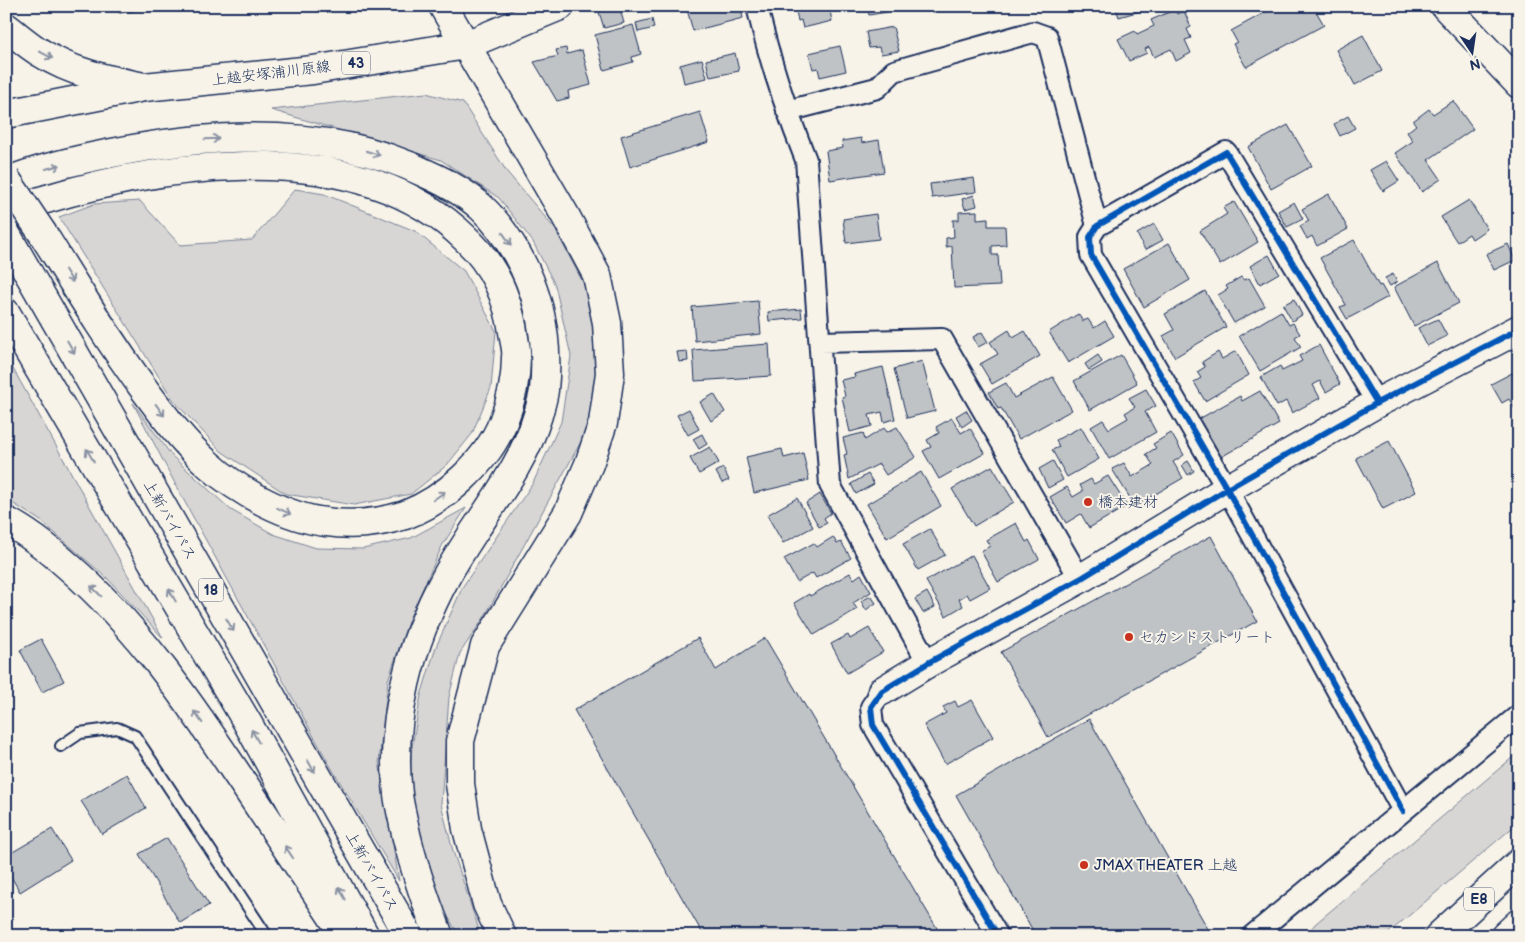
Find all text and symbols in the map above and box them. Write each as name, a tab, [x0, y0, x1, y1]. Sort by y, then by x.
north arrow	[1448, 28, 1498, 78]
one-way arrow	[38, 51, 53, 60]
road number: 43	[342, 52, 370, 74]
text: N	[1468, 55, 1482, 74]
street label: 上越安塚浦川原線	[210, 57, 332, 90]
one-way arrow	[204, 134, 220, 144]
one-way arrow	[365, 149, 381, 158]
one-way arrow	[44, 161, 60, 171]
one-way arrow	[502, 232, 512, 246]
one-way arrow	[64, 268, 74, 282]
one-way arrow	[67, 339, 77, 354]
one-way arrow	[154, 403, 165, 416]
one-way arrow	[85, 448, 95, 463]
street label: 上新バイパス	[139, 477, 200, 564]
one-way arrow	[432, 491, 446, 501]
place label: 橋本建材	[1098, 493, 1158, 512]
marker: 橋本建材	[1082, 496, 1094, 508]
one-way arrow	[277, 506, 292, 516]
road number: 18	[198, 578, 224, 602]
one-way arrow	[89, 585, 102, 597]
one-way arrow	[167, 589, 177, 603]
one-way arrow	[226, 617, 236, 631]
place label: セカンドストリート	[1139, 628, 1275, 647]
marker: セカンドストリート	[1123, 631, 1135, 643]
one-way arrow	[193, 710, 203, 724]
one-way arrow	[249, 729, 259, 743]
one-way arrow	[307, 758, 317, 772]
street label: 上新バイパス	[341, 828, 402, 915]
one-way arrow	[284, 845, 294, 859]
place label: JMAX THEATER 上越	[1094, 856, 1237, 875]
marker: JMAX THEATER 上越	[1078, 859, 1090, 871]
one-way arrow	[337, 886, 346, 901]
road number: E8	[1464, 888, 1494, 911]

